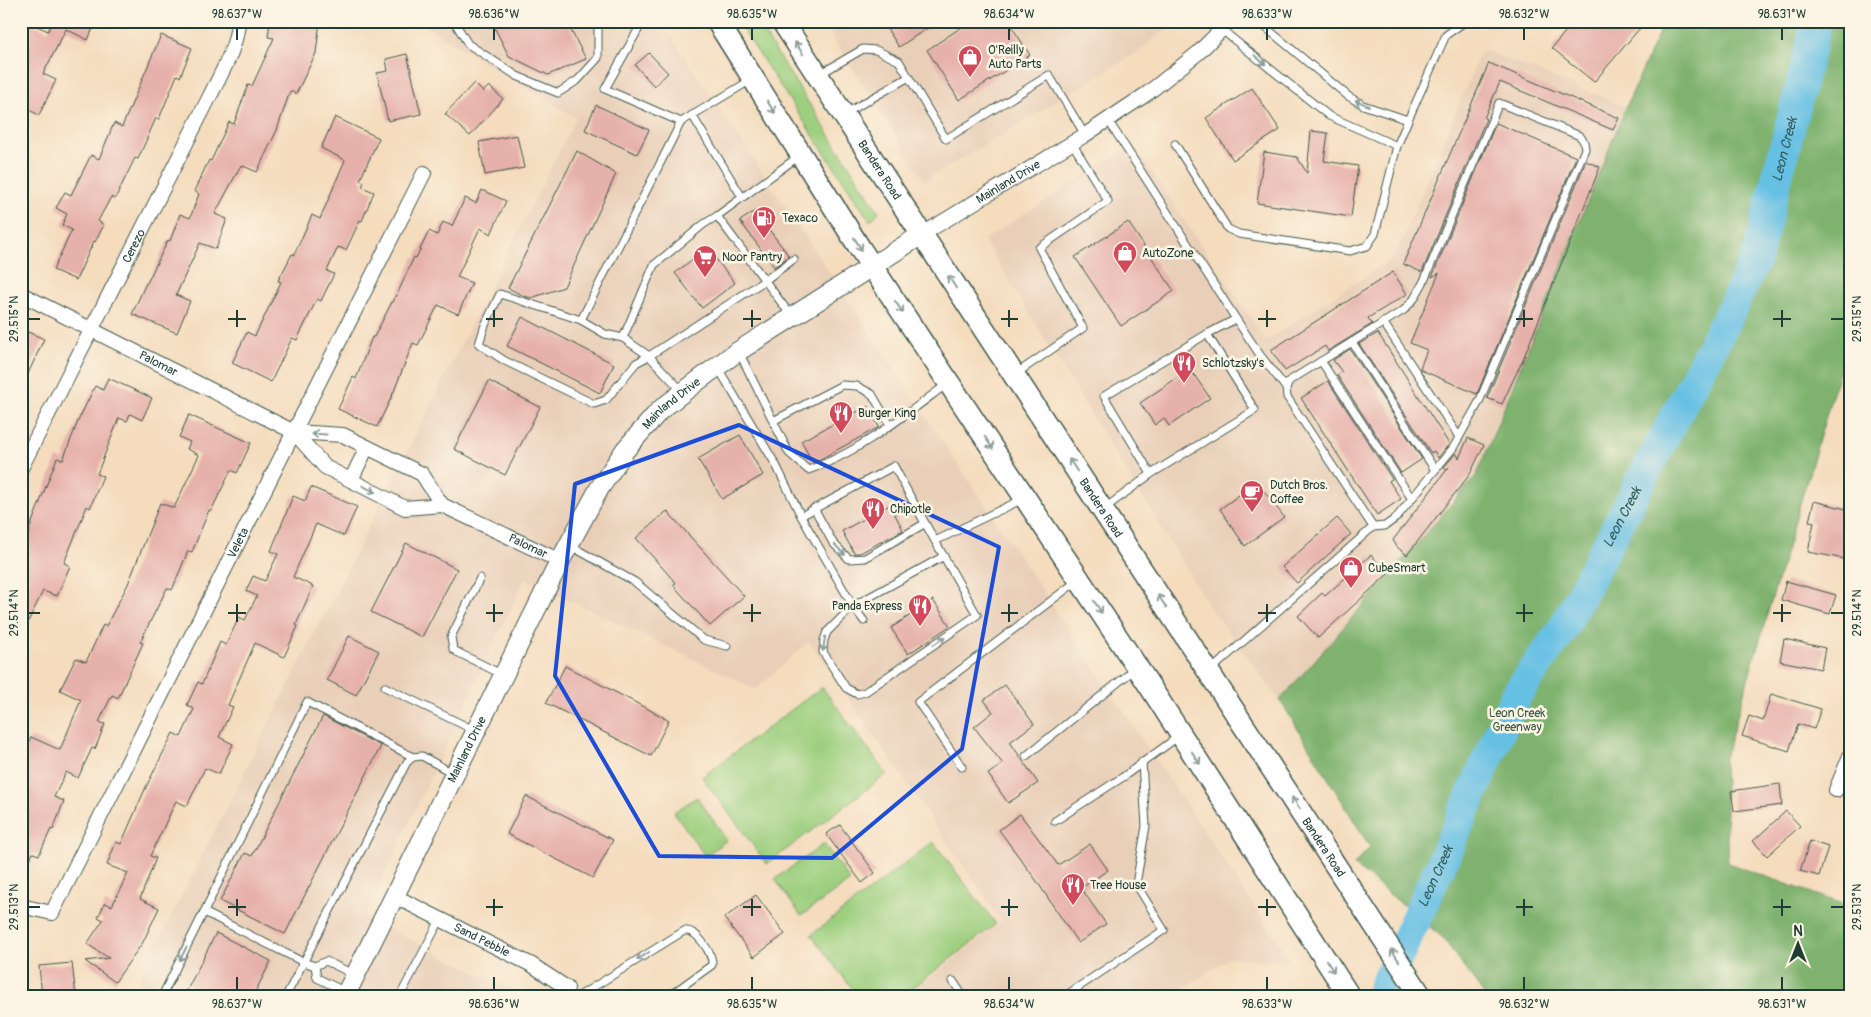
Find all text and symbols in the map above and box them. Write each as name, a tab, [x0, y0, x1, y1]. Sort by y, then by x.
text: 98.637°W	[212, 7, 262, 22]
text: 98.636°W	[468, 7, 520, 22]
text: 98.635°W	[727, 7, 777, 22]
text: 98.634°W	[983, 7, 1035, 22]
text: 98.633°W	[1242, 7, 1292, 22]
text: 98.632°W	[1499, 7, 1549, 22]
text: 98.631°W	[1758, 7, 1806, 22]
one-way arrow	[794, 41, 804, 55]
place label: O'Reilly Auto Parts	[988, 43, 1042, 72]
shop icon: O'Reilly Auto Parts	[957, 44, 983, 78]
one-way arrow	[1253, 55, 1266, 66]
one-way arrow	[1355, 98, 1370, 108]
one-way arrow	[766, 99, 776, 113]
water label: Leon Creek	[1768, 114, 1801, 183]
street label: Bandera Road	[855, 137, 905, 203]
street label: Mainland Drive	[973, 157, 1043, 207]
fuel station icon: Texaco	[751, 205, 777, 239]
place label: Texaco	[782, 211, 819, 226]
street label: Cerezo	[119, 226, 149, 265]
one-way arrow	[853, 237, 863, 251]
shop icon: AutoZone	[1112, 240, 1138, 274]
supermarket icon: Noor Pantry	[692, 244, 718, 278]
place label: AutoZone	[1142, 246, 1193, 261]
place label: Noor Pantry	[722, 250, 782, 265]
one-way arrow	[947, 275, 957, 289]
text: 29.515°N	[7, 296, 22, 342]
text: 29.515°N	[1850, 296, 1865, 342]
one-way arrow	[894, 300, 904, 314]
street label: Palomar	[137, 347, 181, 380]
restaurant icon: Schlotzsky's	[1171, 350, 1197, 384]
place label: Schlotzsky's	[1202, 356, 1265, 371]
street label: Mainland Drive	[639, 374, 703, 432]
restaurant icon: Burger King	[828, 400, 854, 434]
place label: Burger King	[858, 406, 916, 421]
one-way arrow	[311, 429, 327, 438]
one-way arrow	[984, 435, 994, 449]
one-way arrow	[1068, 458, 1078, 472]
street label: Bandera Road	[1076, 475, 1126, 540]
place label: Dutch Bros. Coffee	[1270, 478, 1328, 507]
cafe icon: Dutch Bros. Coffee	[1239, 479, 1265, 513]
water label: Leon Creek	[1599, 483, 1645, 550]
one-way arrow	[361, 485, 376, 494]
restaurant icon: Chipotle	[860, 496, 886, 530]
place label: Chipotle	[890, 502, 931, 517]
street label: Veleta	[224, 525, 252, 561]
street label: Palomar	[506, 530, 551, 562]
one-way arrow	[834, 543, 846, 556]
shop icon: CubeSmart	[1338, 555, 1364, 589]
place label: CubeSmart	[1368, 561, 1426, 576]
text: 29.514°N	[7, 589, 22, 637]
text: 29.514°N	[1850, 589, 1865, 637]
restaurant icon: Panda Express	[907, 593, 933, 627]
one-way arrow	[1157, 594, 1167, 608]
place label: Panda Express	[832, 599, 903, 614]
one-way arrow	[1093, 600, 1103, 614]
one-way arrow	[819, 635, 829, 651]
one-way arrow	[932, 636, 946, 646]
park label: Leon Creek Greenway	[1489, 706, 1545, 735]
street label: Mainland Drive	[444, 714, 490, 785]
one-way arrow	[1191, 751, 1201, 765]
one-way arrow	[1291, 796, 1301, 810]
street label: Bandera Road	[1299, 815, 1349, 880]
water label: Leon Creek	[1414, 841, 1457, 910]
restaurant icon: Tree House	[1060, 872, 1086, 906]
place label: Tree House	[1090, 878, 1146, 893]
text: 29.513°N	[7, 884, 22, 930]
text: 29.513°N	[1850, 884, 1865, 930]
street label: Sand Pebble	[451, 920, 512, 960]
north arrow	[1774, 920, 1824, 970]
text: N	[1793, 923, 1803, 940]
one-way arrow	[178, 946, 187, 961]
one-way arrow	[1389, 948, 1399, 962]
one-way arrow	[636, 951, 650, 962]
one-way arrow	[1325, 959, 1335, 973]
text: 98.637°W	[212, 997, 262, 1012]
text: 98.636°W	[468, 997, 520, 1012]
text: 98.635°W	[727, 997, 777, 1012]
text: 98.634°W	[983, 997, 1035, 1012]
text: 98.633°W	[1242, 997, 1292, 1012]
text: 98.632°W	[1499, 997, 1549, 1012]
text: 98.631°W	[1758, 997, 1806, 1012]

